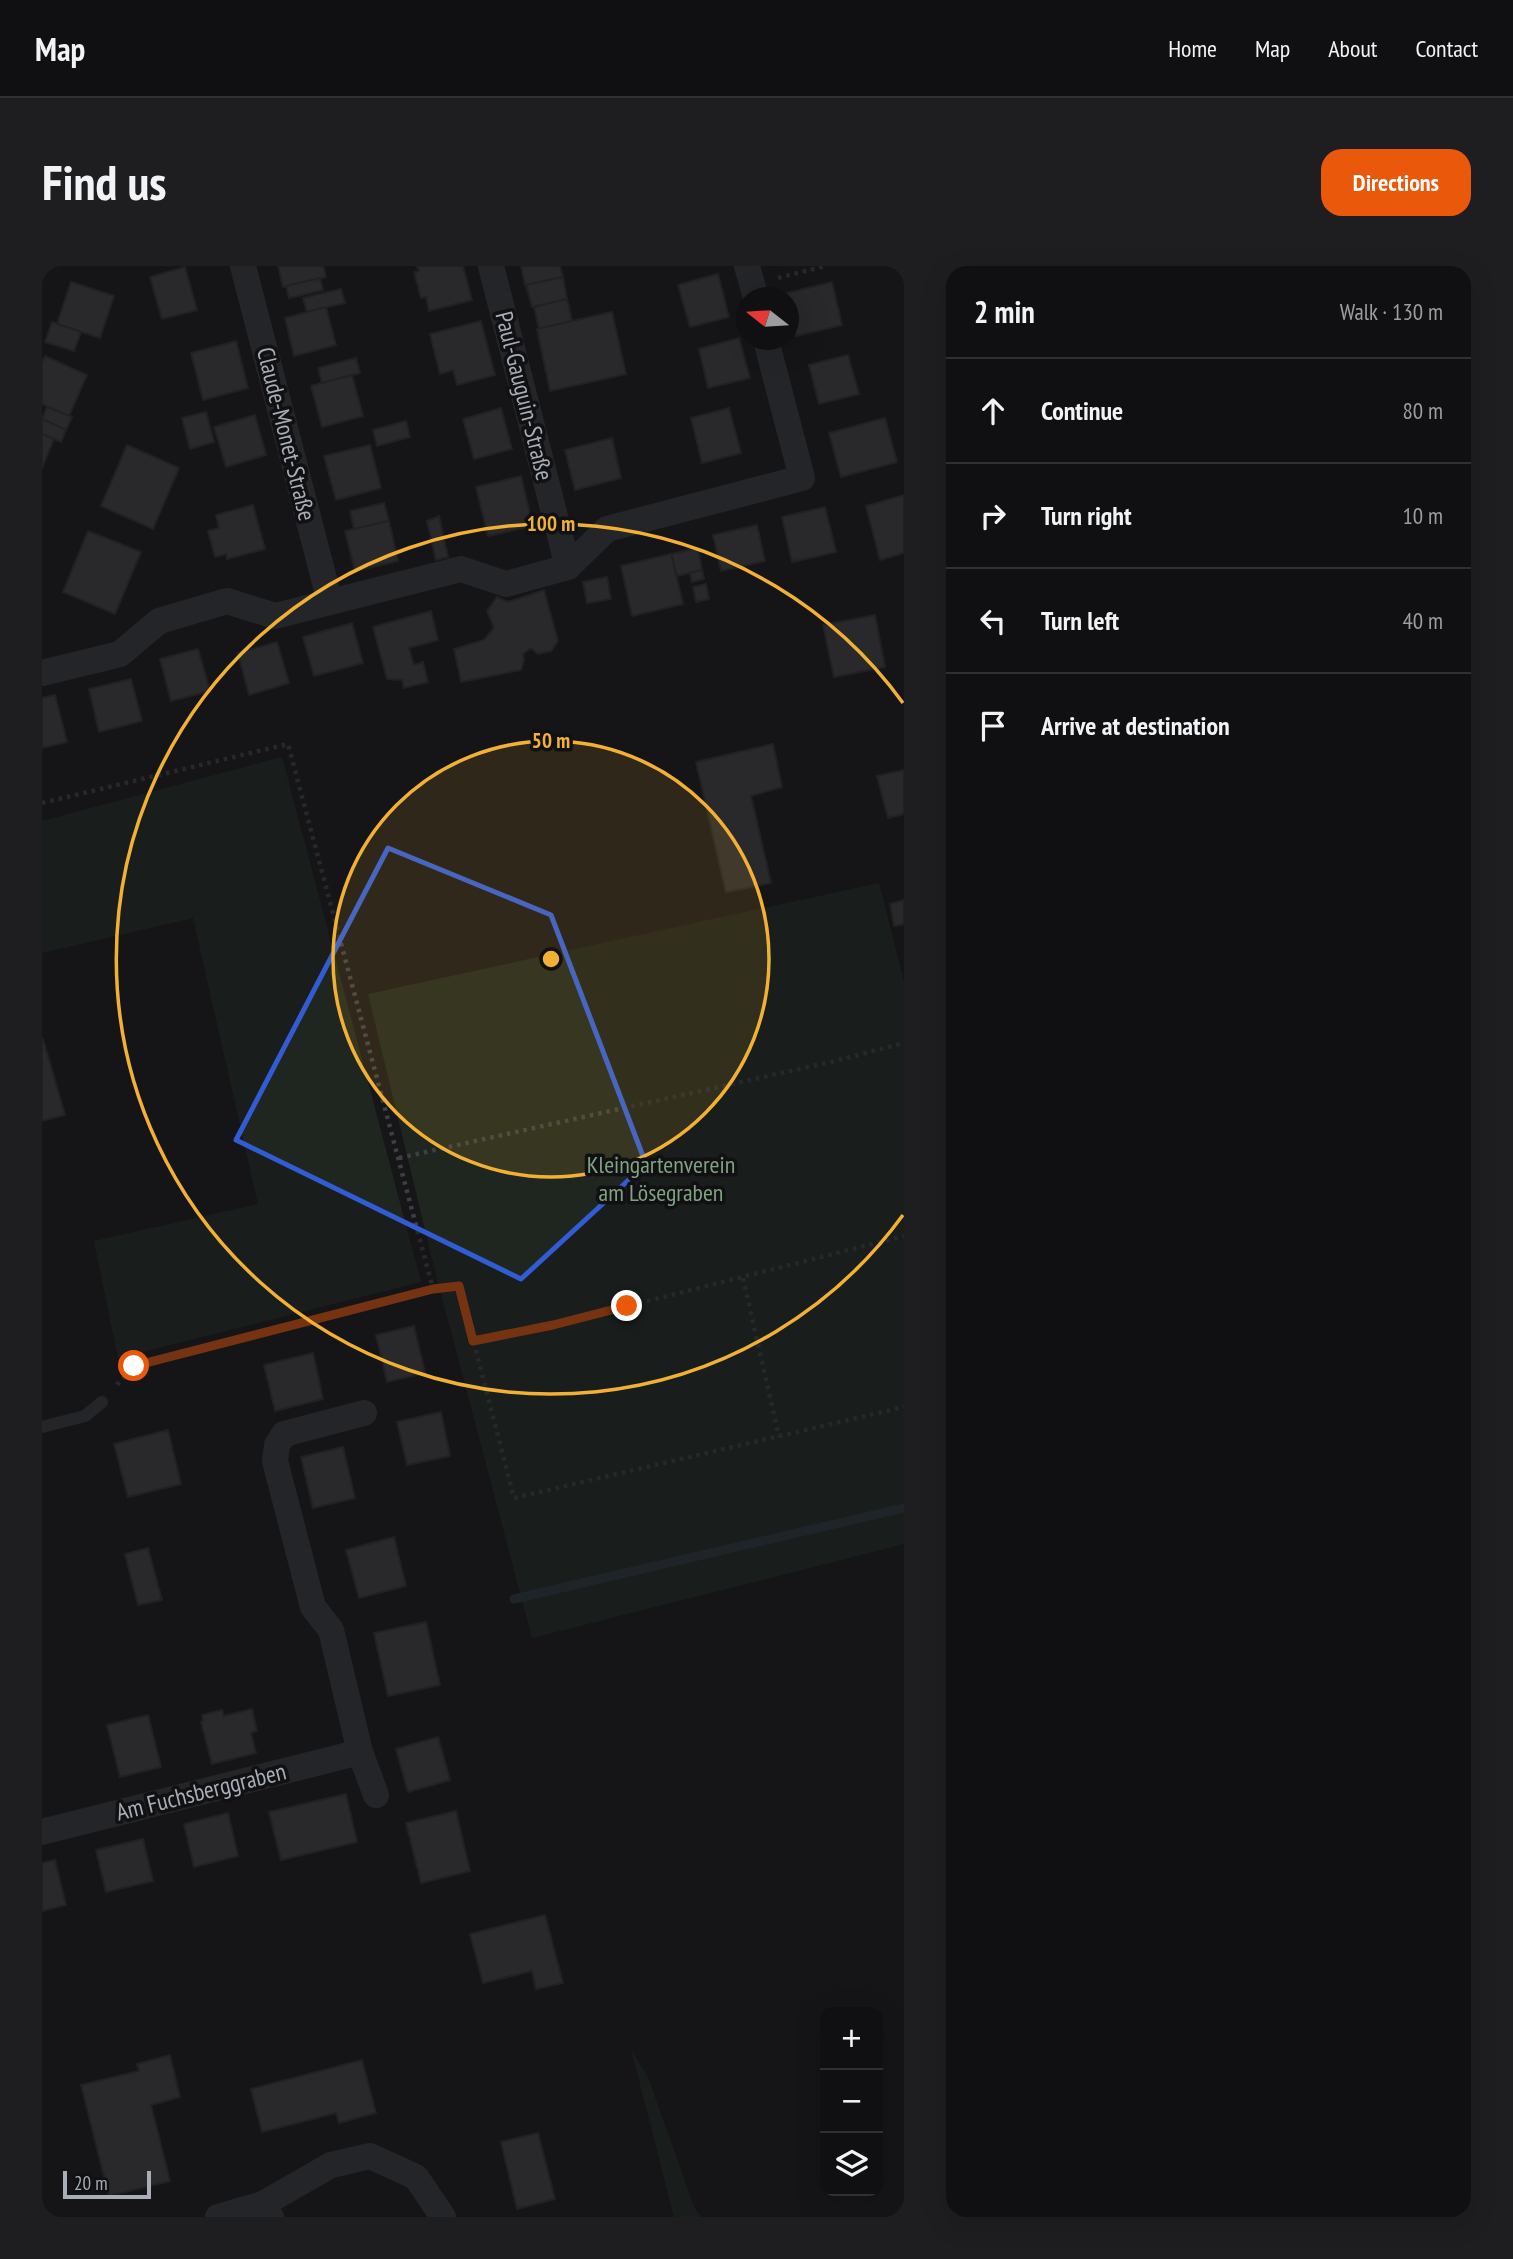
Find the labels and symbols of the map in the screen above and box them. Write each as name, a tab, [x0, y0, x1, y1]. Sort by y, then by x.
north arrow	[736, 287, 799, 350]
street label: Paul-Gauguin-Straße	[489, 308, 560, 483]
street label: Claude-Monet-Straße	[250, 344, 323, 524]
text: 100 m	[527, 510, 575, 537]
text: 50 m	[532, 727, 570, 754]
centre of rings	[539, 947, 563, 971]
park label: Kleingartenverein am Lösegraben	[587, 1149, 735, 1208]
route end	[611, 1290, 642, 1321]
route start	[118, 1350, 149, 1381]
street label: Am Fuchsberggraben	[113, 1755, 289, 1828]
scale bar	[63, 2168, 150, 2200]

